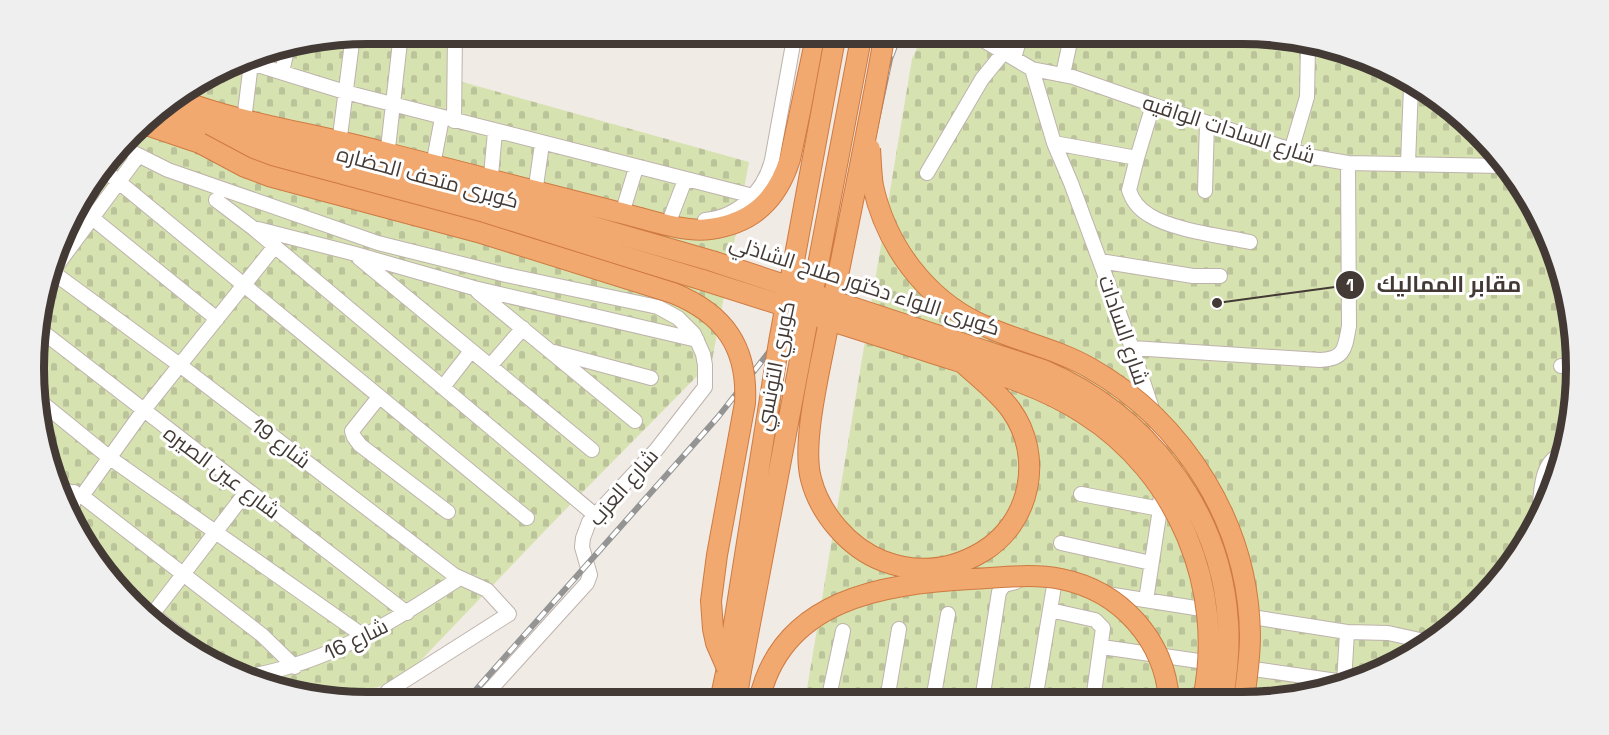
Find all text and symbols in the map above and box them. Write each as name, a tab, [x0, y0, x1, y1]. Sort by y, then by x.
street label: شارع السادات الواقيه	[1139, 88, 1319, 171]
street label: كوبرى متحف الحضاره	[334, 140, 522, 214]
street label: كوبرى اللواء دكتور صلاح الشاذلي	[726, 229, 1004, 344]
callout: مقابر المماليك	[1335, 265, 1534, 305]
text: مقابر المماليك	[1377, 270, 1521, 298]
street label: شارع السادات	[1092, 272, 1155, 389]
text: 1	[1346, 273, 1354, 296]
street label: كوبري التونسي	[749, 299, 804, 434]
street label: شارع 19	[245, 412, 316, 475]
street label: شارع عين الصيره	[158, 419, 286, 525]
street label: شارع العزب	[582, 443, 665, 532]
street label: شارع 16	[320, 612, 393, 667]

